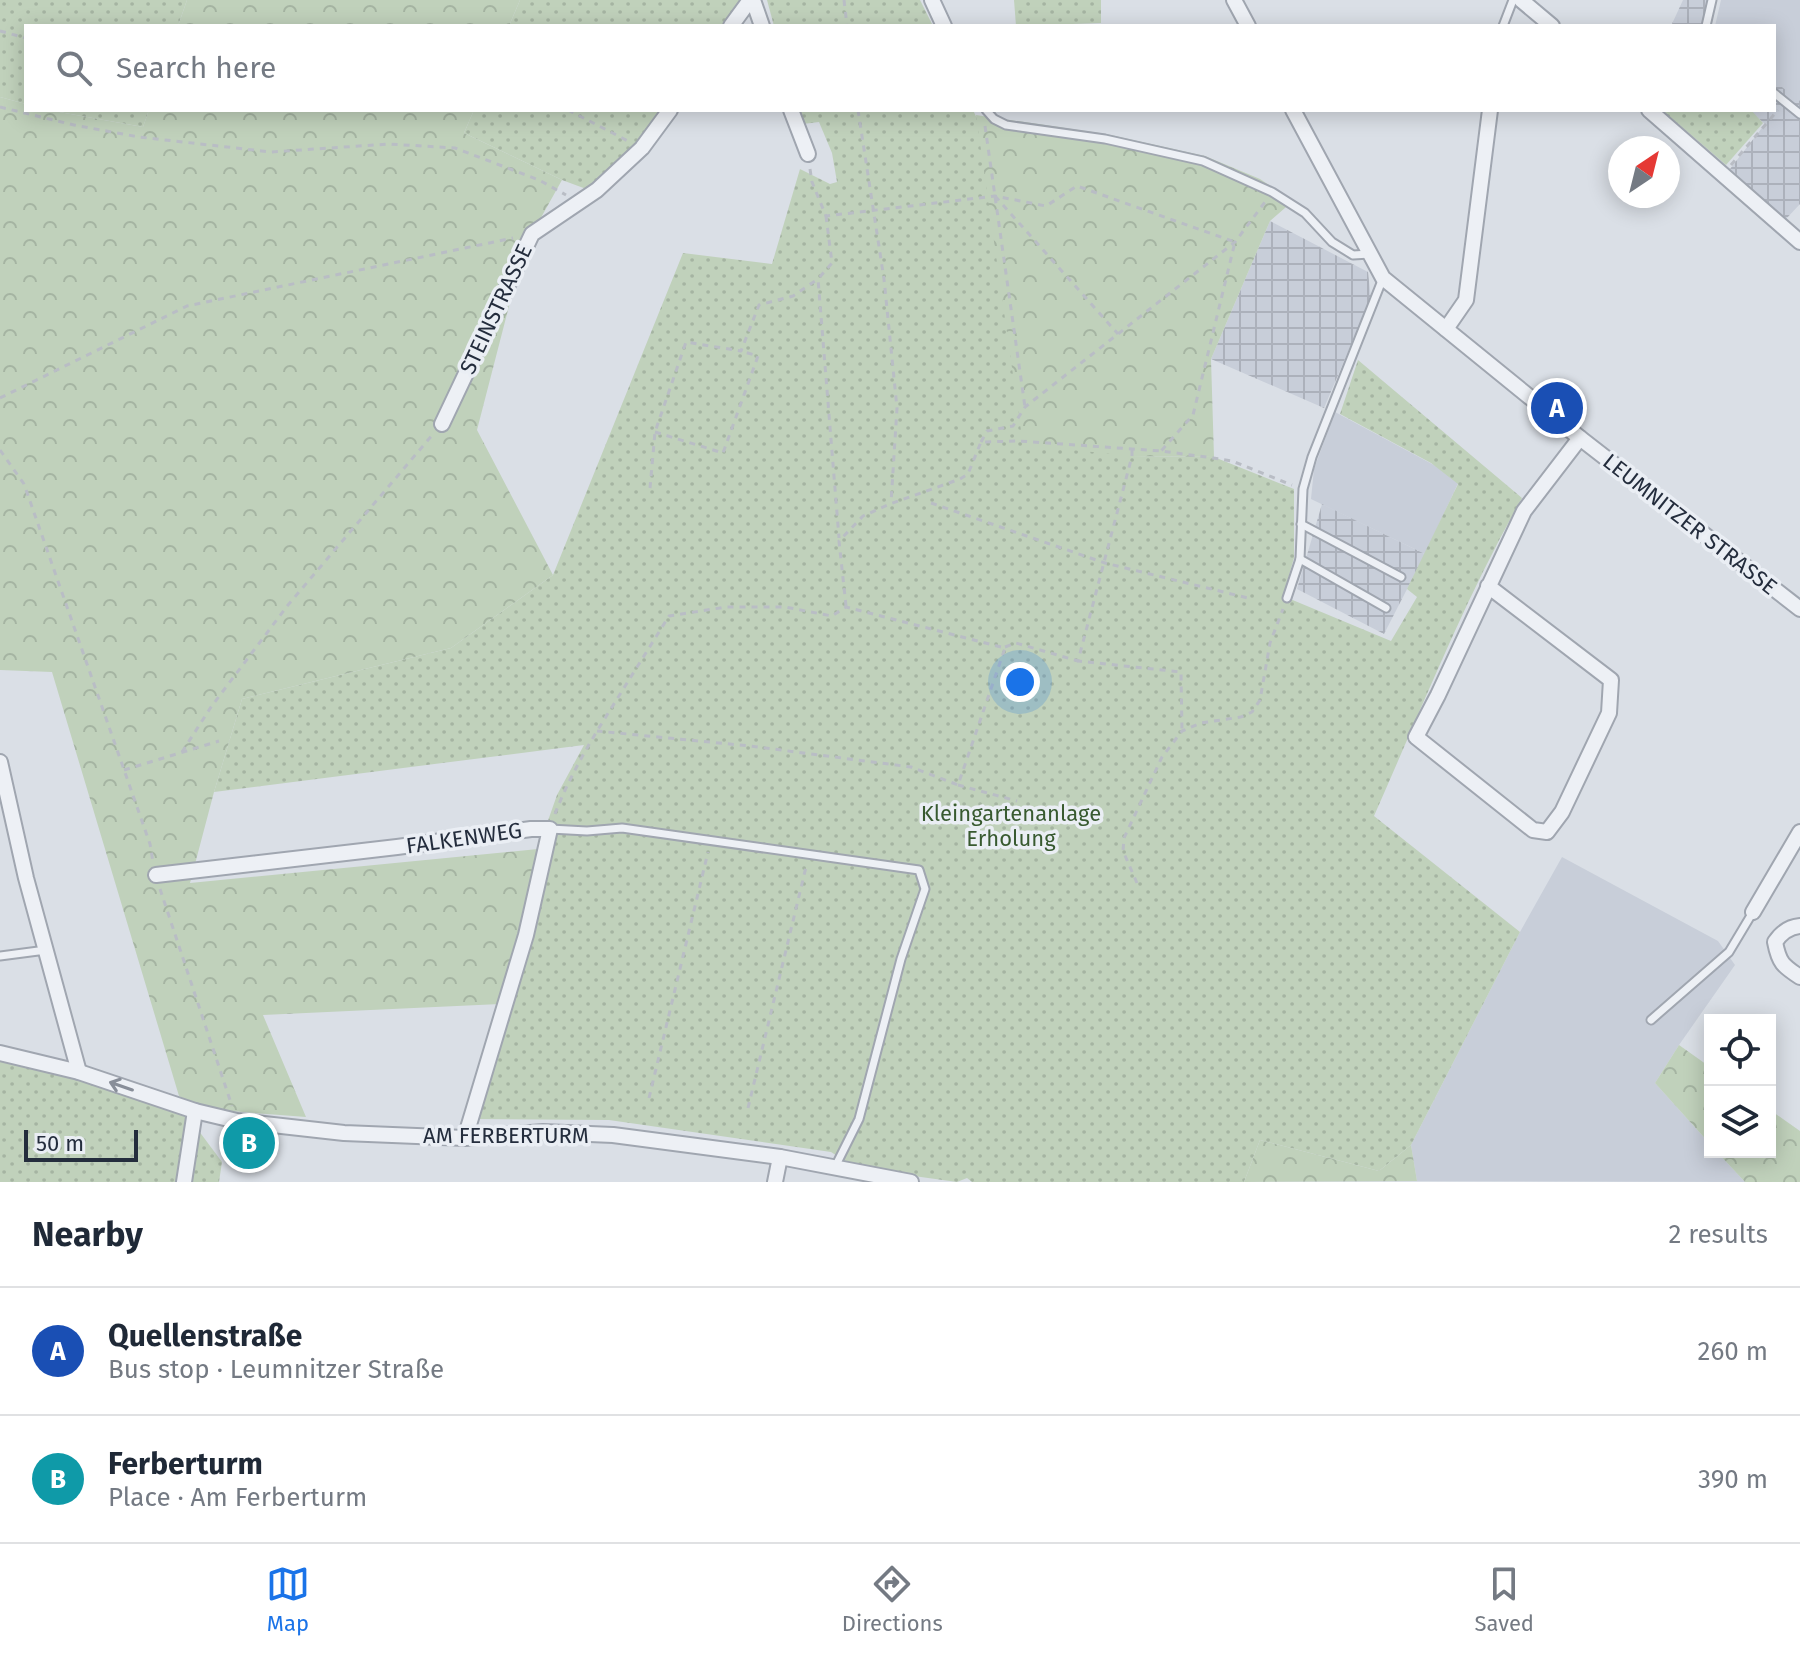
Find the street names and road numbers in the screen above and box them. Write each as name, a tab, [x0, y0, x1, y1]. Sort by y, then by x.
street label: STEINSTRASSE	[454, 240, 538, 378]
street label: LEUMNITZER STRASSE	[1598, 448, 1782, 600]
street label: FALKENWEG	[404, 817, 524, 859]
street label: AM FERBERTURM	[423, 1122, 589, 1149]

